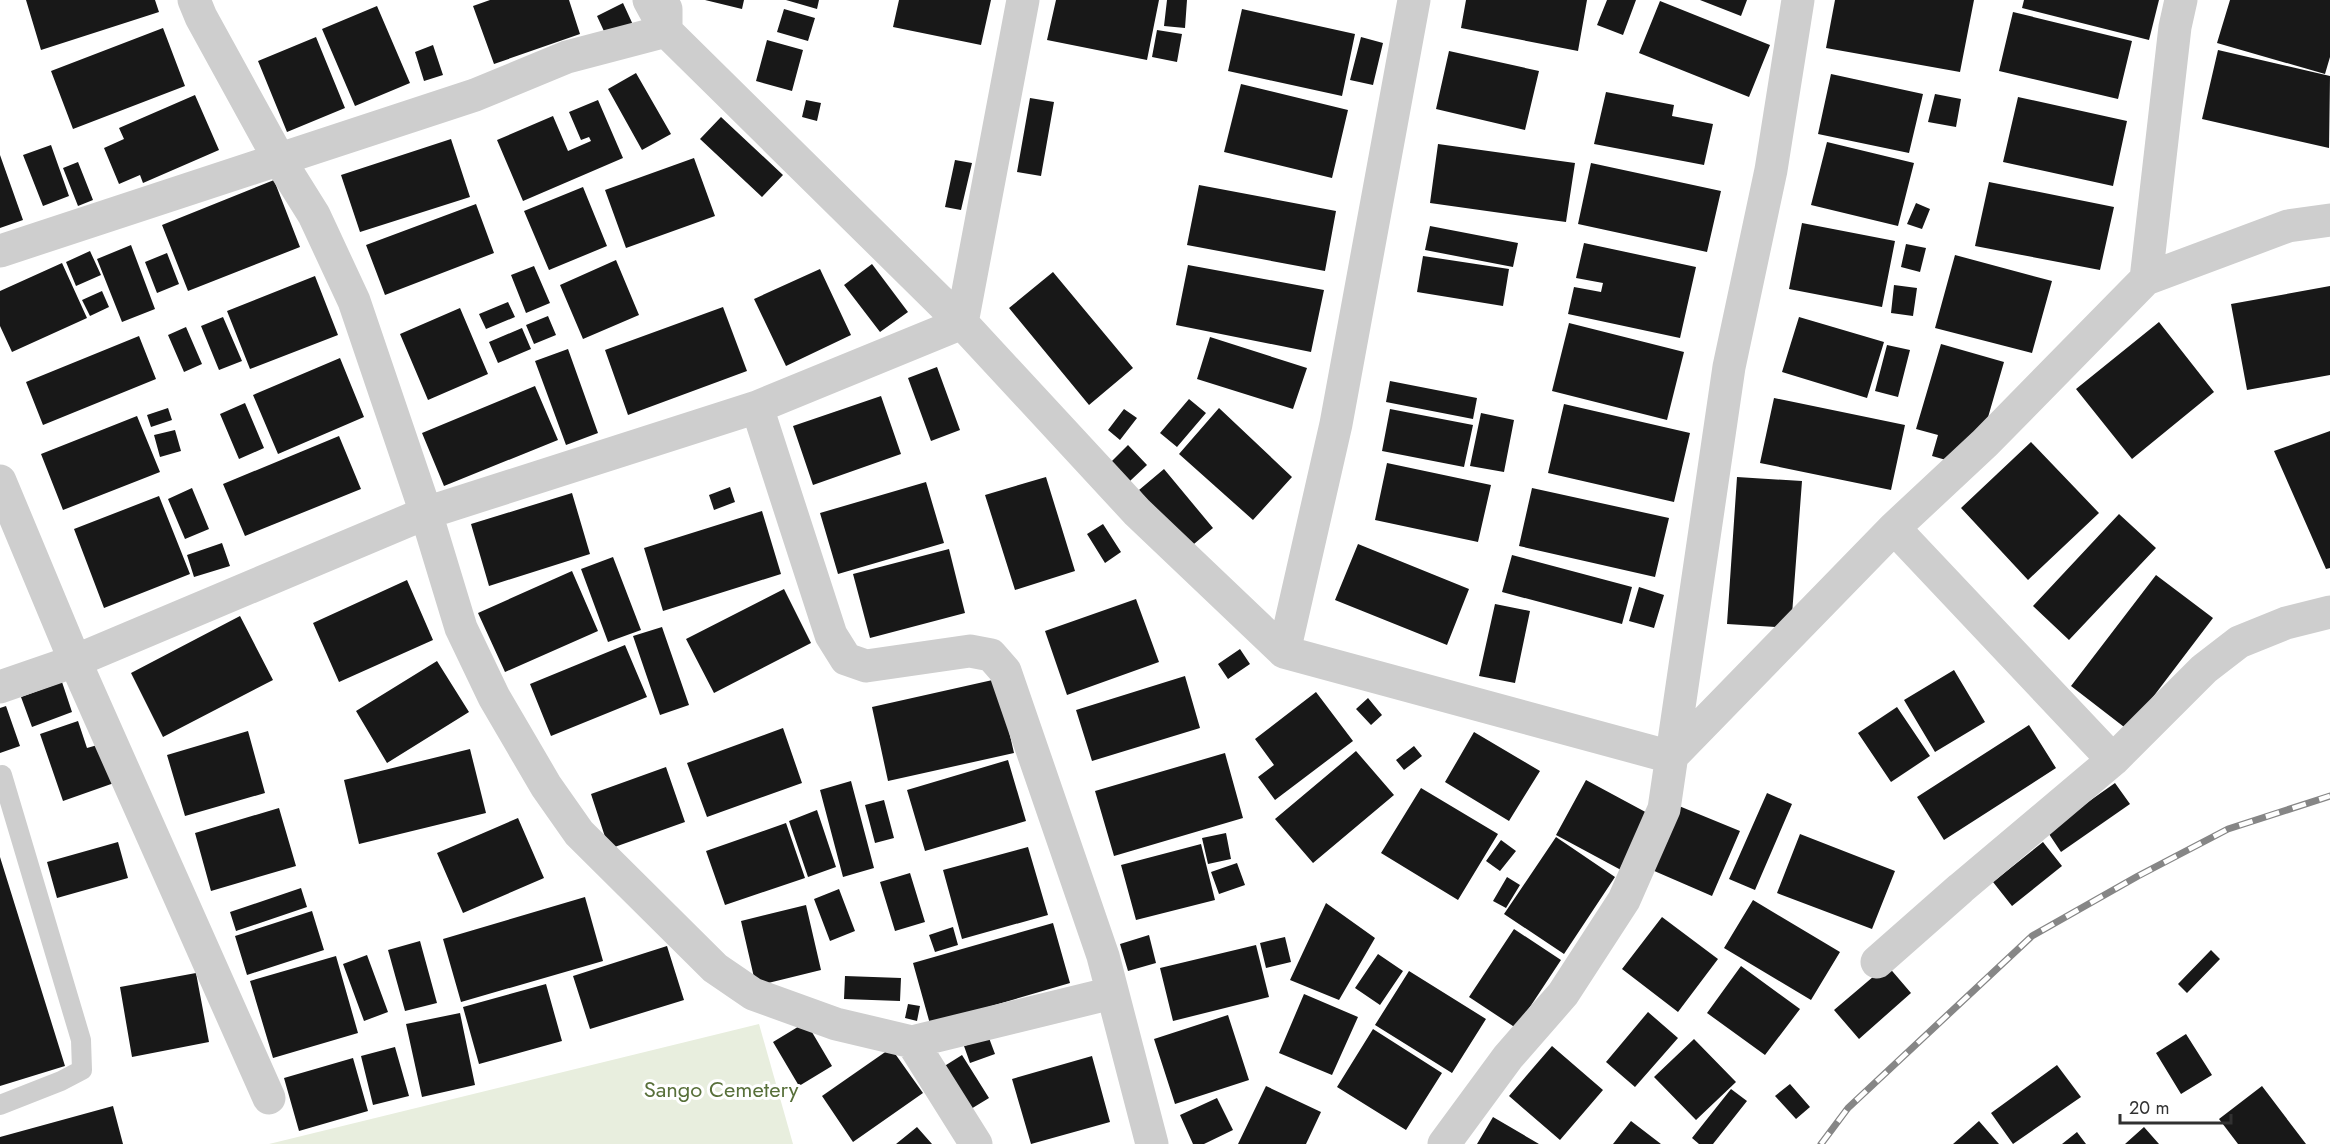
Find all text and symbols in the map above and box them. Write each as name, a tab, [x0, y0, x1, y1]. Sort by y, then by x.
park label: Sango Cemetery	[644, 1073, 799, 1105]
scale bar	[2120, 1087, 2231, 1125]
text: 20 m	[2129, 1095, 2169, 1121]

